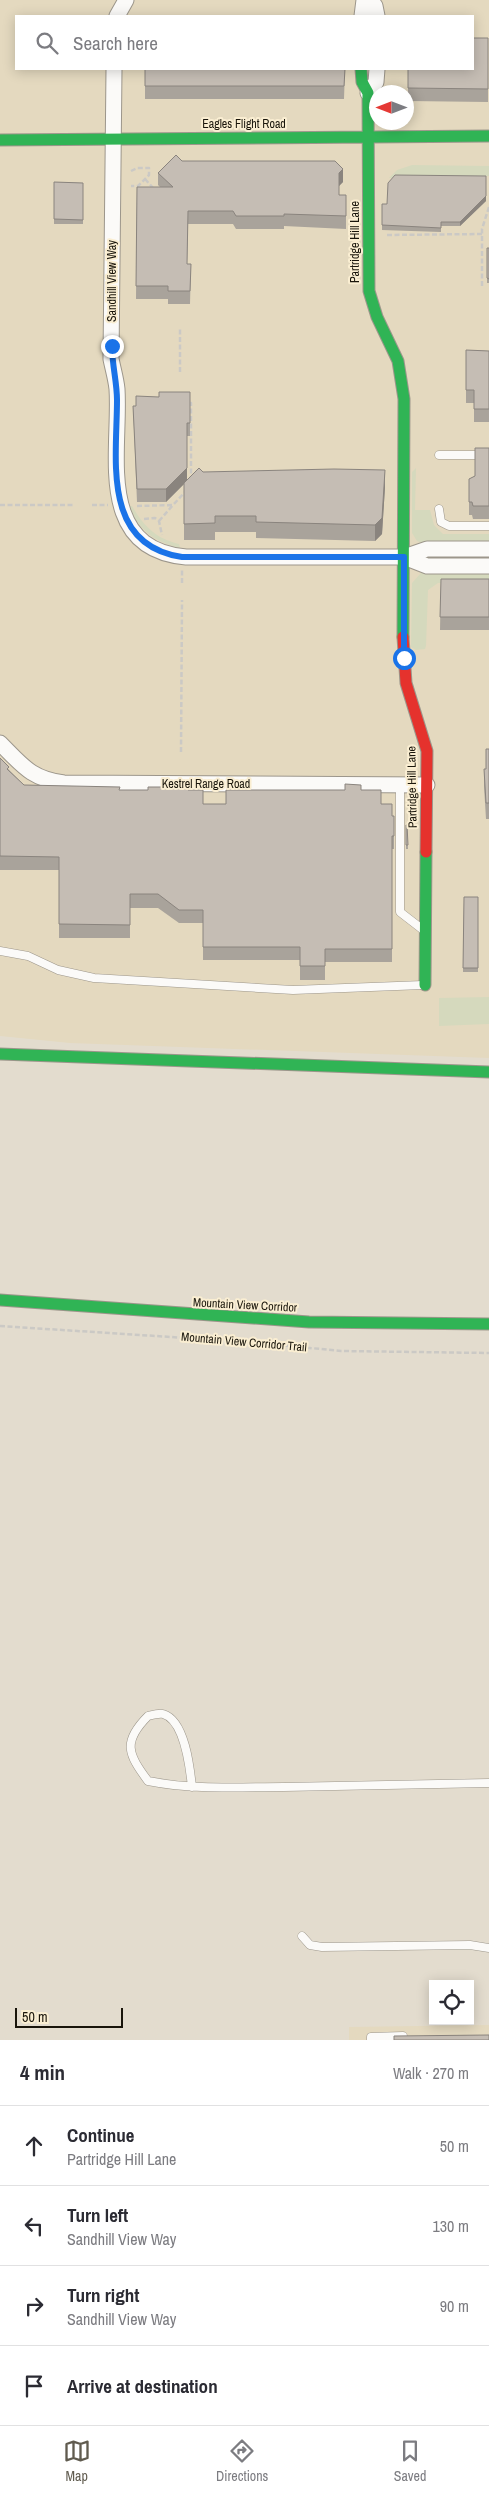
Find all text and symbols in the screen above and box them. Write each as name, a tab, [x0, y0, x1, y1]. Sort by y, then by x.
search box	[15, 15, 474, 70]
icon: search	[33, 29, 61, 57]
text: Search here	[73, 30, 158, 56]
north arrow	[369, 85, 414, 130]
street label: Eagles Flight Road	[202, 116, 286, 132]
street label: Partridge Hill Lane	[347, 201, 363, 283]
street label: Sandhill View Way	[104, 240, 120, 322]
route end	[101, 335, 124, 358]
route start	[393, 647, 416, 670]
street label: Partridge Hill Lane	[403, 746, 421, 828]
street label: Kestrel Range Road	[162, 776, 250, 792]
street label: Mountain View Corridor	[193, 1294, 298, 1316]
street label: Mountain View Corridor Trail	[180, 1329, 308, 1355]
map controls	[429, 1980, 474, 2025]
button: locate	[429, 1980, 474, 2025]
scale bar	[15, 2005, 122, 2028]
text: 50 m	[22, 2008, 48, 2026]
text: 4 min	[20, 2058, 65, 2087]
text: Walk · 270 m	[393, 2062, 469, 2084]
text: Continue	[67, 2122, 135, 2148]
icon: ahead	[20, 2132, 48, 2160]
text: 50 m	[440, 2135, 469, 2157]
text: Partridge Hill Lane	[67, 2148, 176, 2170]
text: Turn left	[67, 2202, 128, 2228]
icon: left	[20, 2212, 48, 2240]
text: 130 m	[433, 2215, 469, 2237]
text: Sandhill View Way	[67, 2228, 176, 2250]
text: Turn right	[67, 2282, 139, 2308]
icon: right	[20, 2292, 48, 2320]
text: 90 m	[440, 2295, 469, 2317]
text: Sandhill View Way	[67, 2308, 176, 2330]
icon: arrive	[20, 2372, 48, 2400]
text: Arrive at destination	[67, 2373, 218, 2399]
tab: Map	[63, 2437, 91, 2485]
tab: Directions	[216, 2437, 268, 2485]
tab: Saved	[394, 2437, 426, 2485]

